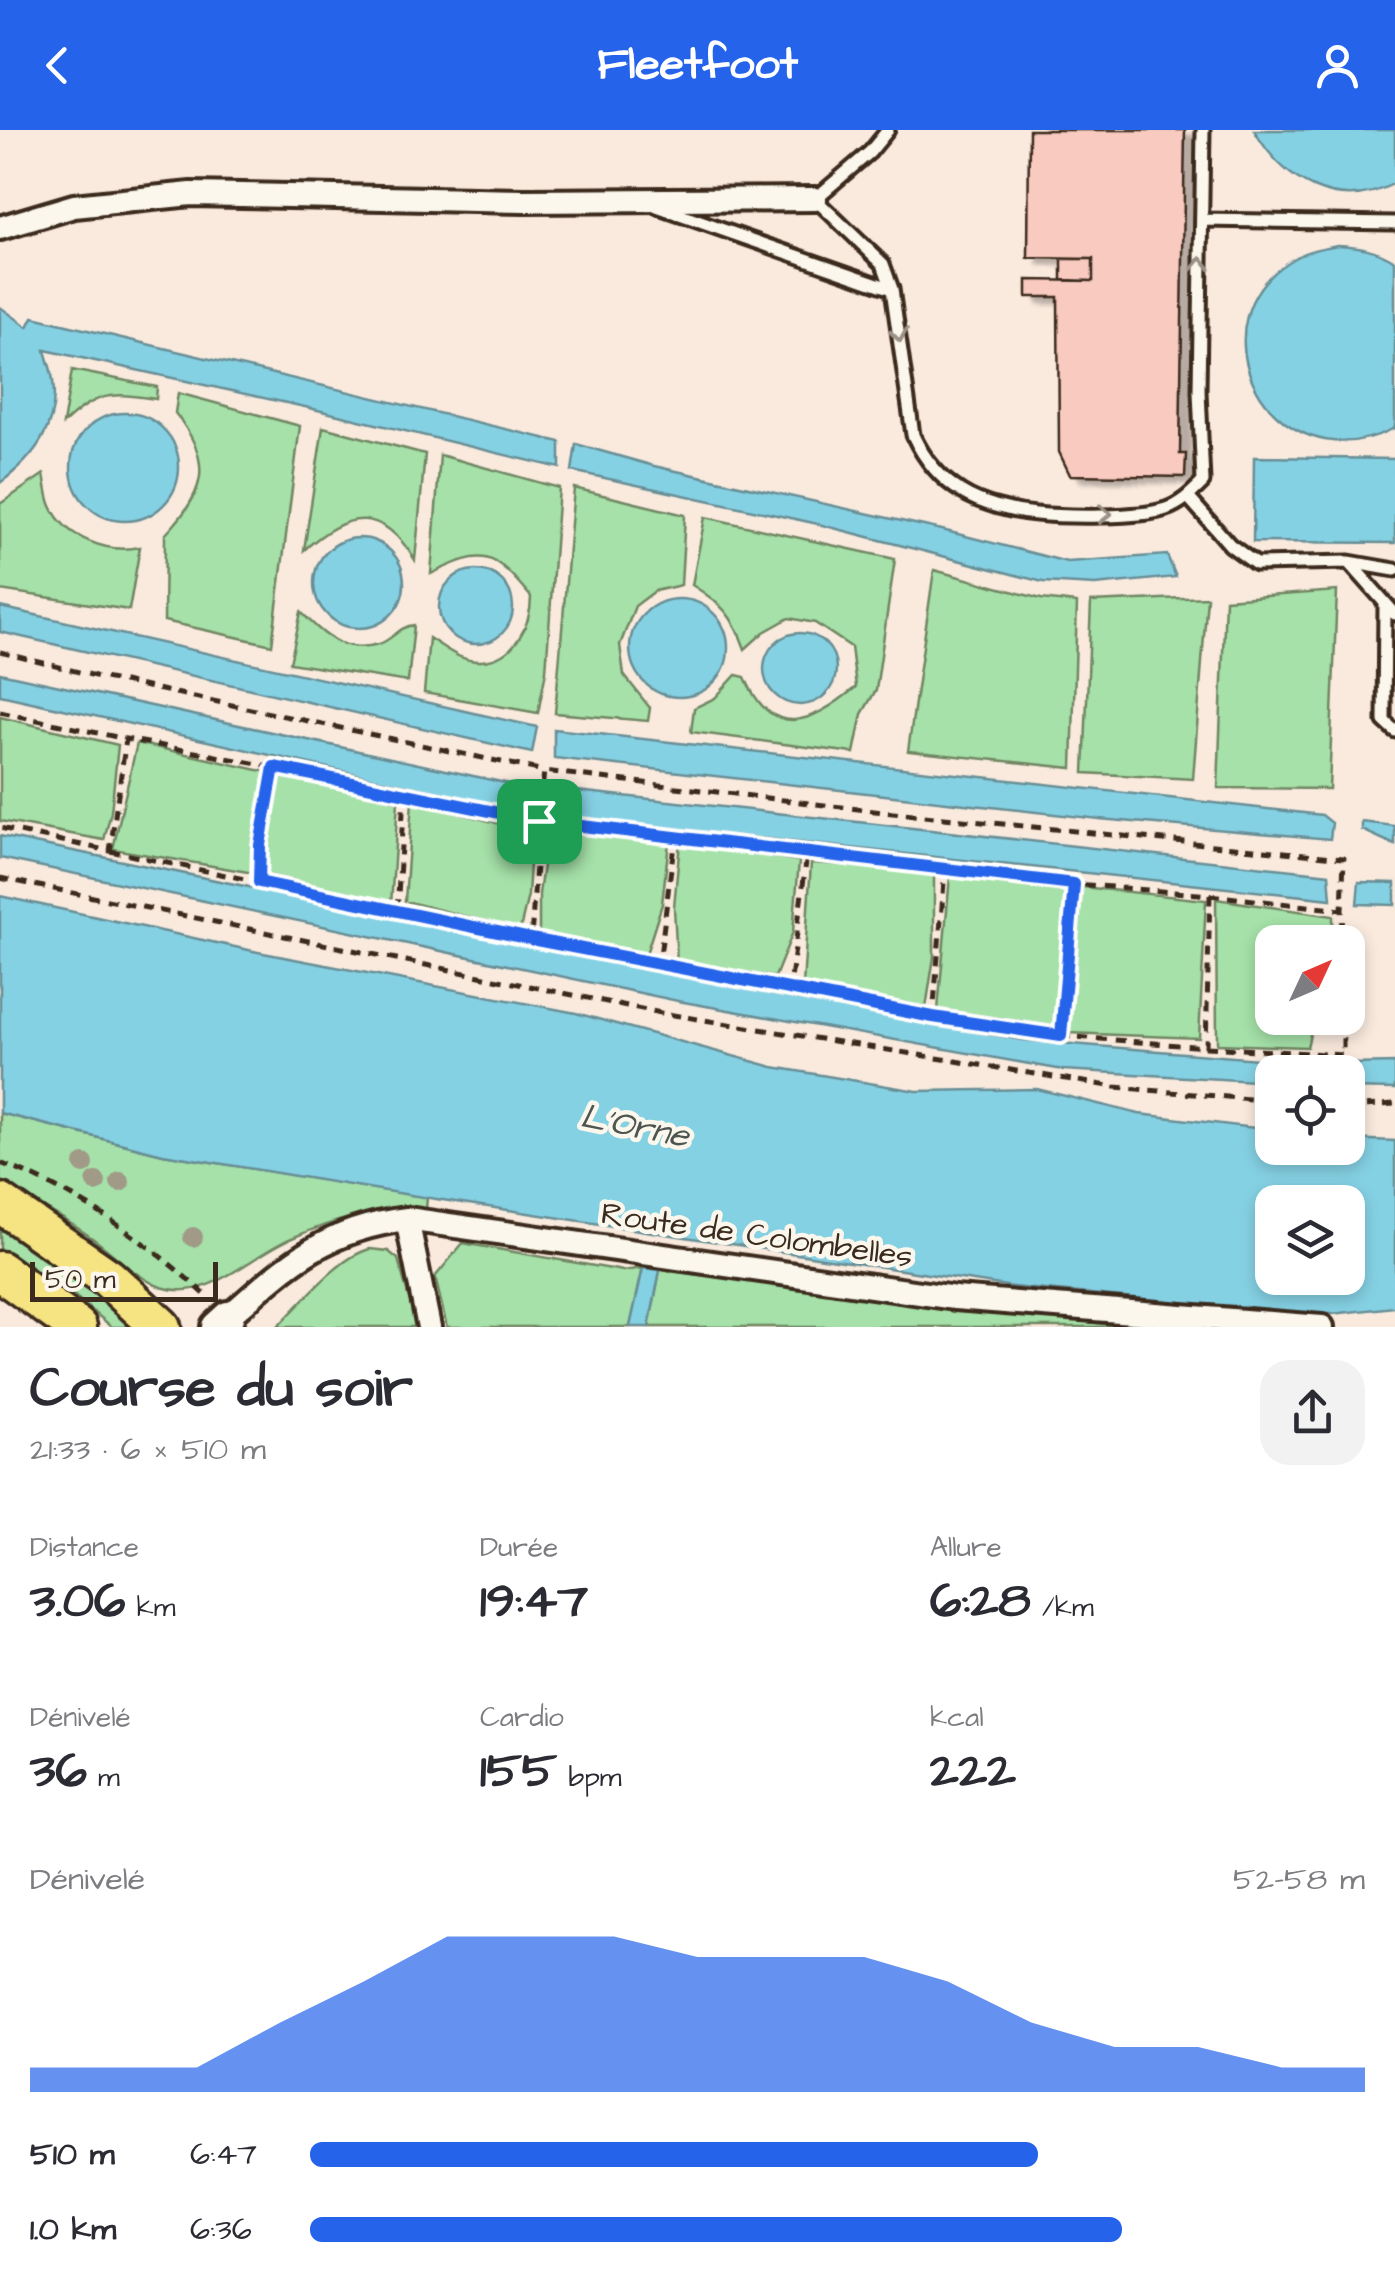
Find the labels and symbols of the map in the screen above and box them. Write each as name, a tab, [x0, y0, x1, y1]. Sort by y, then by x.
one-way arrow	[1190, 256, 1211, 272]
one-way arrow	[887, 327, 908, 343]
one-way arrow	[1098, 503, 1114, 525]
pin	[497, 779, 582, 864]
north arrow	[1255, 925, 1365, 1035]
water label: L'Orne	[576, 1092, 695, 1161]
street label: Route de Colombelles	[598, 1191, 915, 1280]
scale bar	[30, 1257, 218, 1302]

